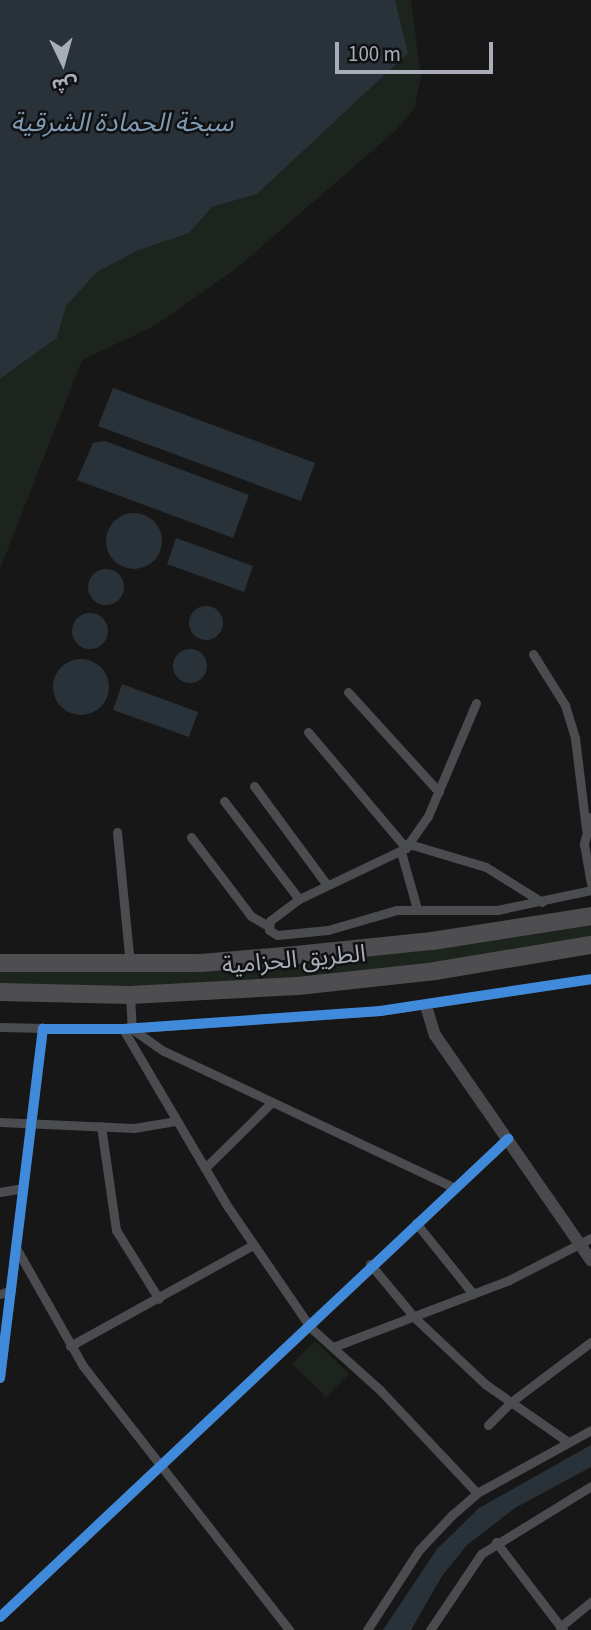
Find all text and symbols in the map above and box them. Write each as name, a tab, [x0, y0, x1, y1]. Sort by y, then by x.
north arrow	[28, 28, 98, 98]
scale bar	[339, 28, 496, 72]
text: 100 m	[348, 39, 401, 69]
text: ش	[51, 70, 79, 99]
water label: سبخة الحمادة الشرقية	[11, 107, 233, 139]
street label: الطريق الحزامية	[221, 939, 367, 981]

